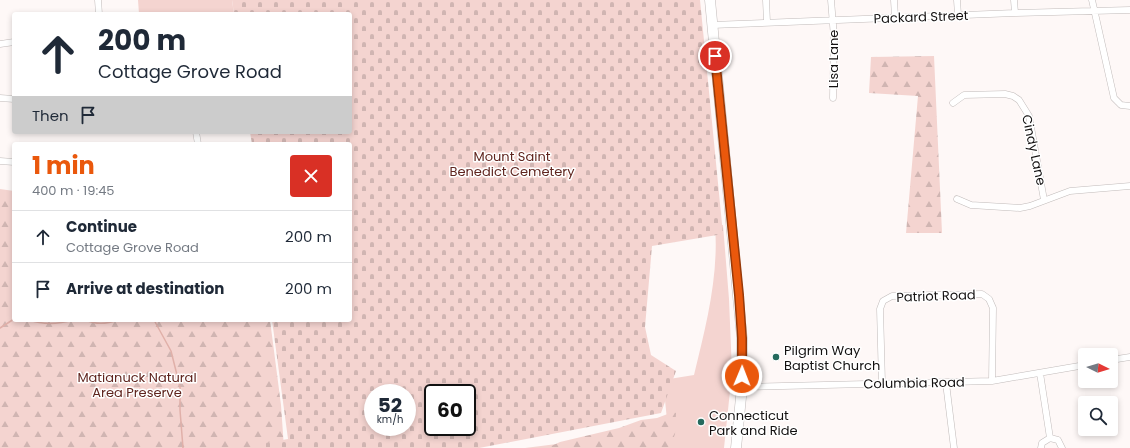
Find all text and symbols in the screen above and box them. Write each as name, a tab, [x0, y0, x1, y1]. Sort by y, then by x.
street label: Packard Street	[873, 6, 969, 28]
text: 200 m	[98, 21, 186, 60]
icon: ahead	[32, 28, 84, 80]
street label: Lisa Lane	[824, 30, 843, 88]
pin	[698, 39, 732, 73]
icon: arrive	[704, 45, 726, 67]
text: Cottage Grove Road	[98, 59, 282, 84]
icon: arrive	[77, 104, 99, 126]
text: Then	[32, 105, 69, 126]
street label: Cindy Lane	[1017, 113, 1051, 187]
park label: Mount Saint Benedict Cemetery	[450, 147, 575, 181]
text: 1 min	[32, 149, 95, 182]
button: close	[290, 155, 332, 197]
text: 400 m · 19:45	[32, 181, 115, 200]
text: Continue	[66, 216, 137, 237]
icon: ahead	[32, 226, 54, 248]
text: 200 m	[285, 226, 332, 247]
text: Cottage Grove Road	[66, 238, 199, 257]
icon: arrive	[32, 278, 54, 300]
text: Arrive at destination	[66, 278, 224, 299]
text: 200 m	[285, 278, 332, 299]
street label: Patriot Road	[896, 285, 976, 307]
place label: Pilgrim Way Baptist Church	[784, 341, 880, 375]
north arrow	[1078, 348, 1118, 388]
map controls	[1078, 348, 1118, 436]
marker: Pilgrim Way Baptist Church	[771, 352, 781, 362]
position arrow	[721, 355, 763, 397]
park label: Matianuck Natural Area Preserve	[77, 368, 197, 402]
street label: Columbia Road	[863, 373, 965, 393]
speed limit sign: 60	[424, 384, 476, 436]
text: 52	[378, 391, 402, 419]
button: search	[1078, 396, 1118, 436]
place label: Connecticut Park and Ride	[709, 406, 798, 440]
text: km/h	[377, 412, 403, 427]
marker: Connecticut Park and Ride	[696, 417, 706, 427]

